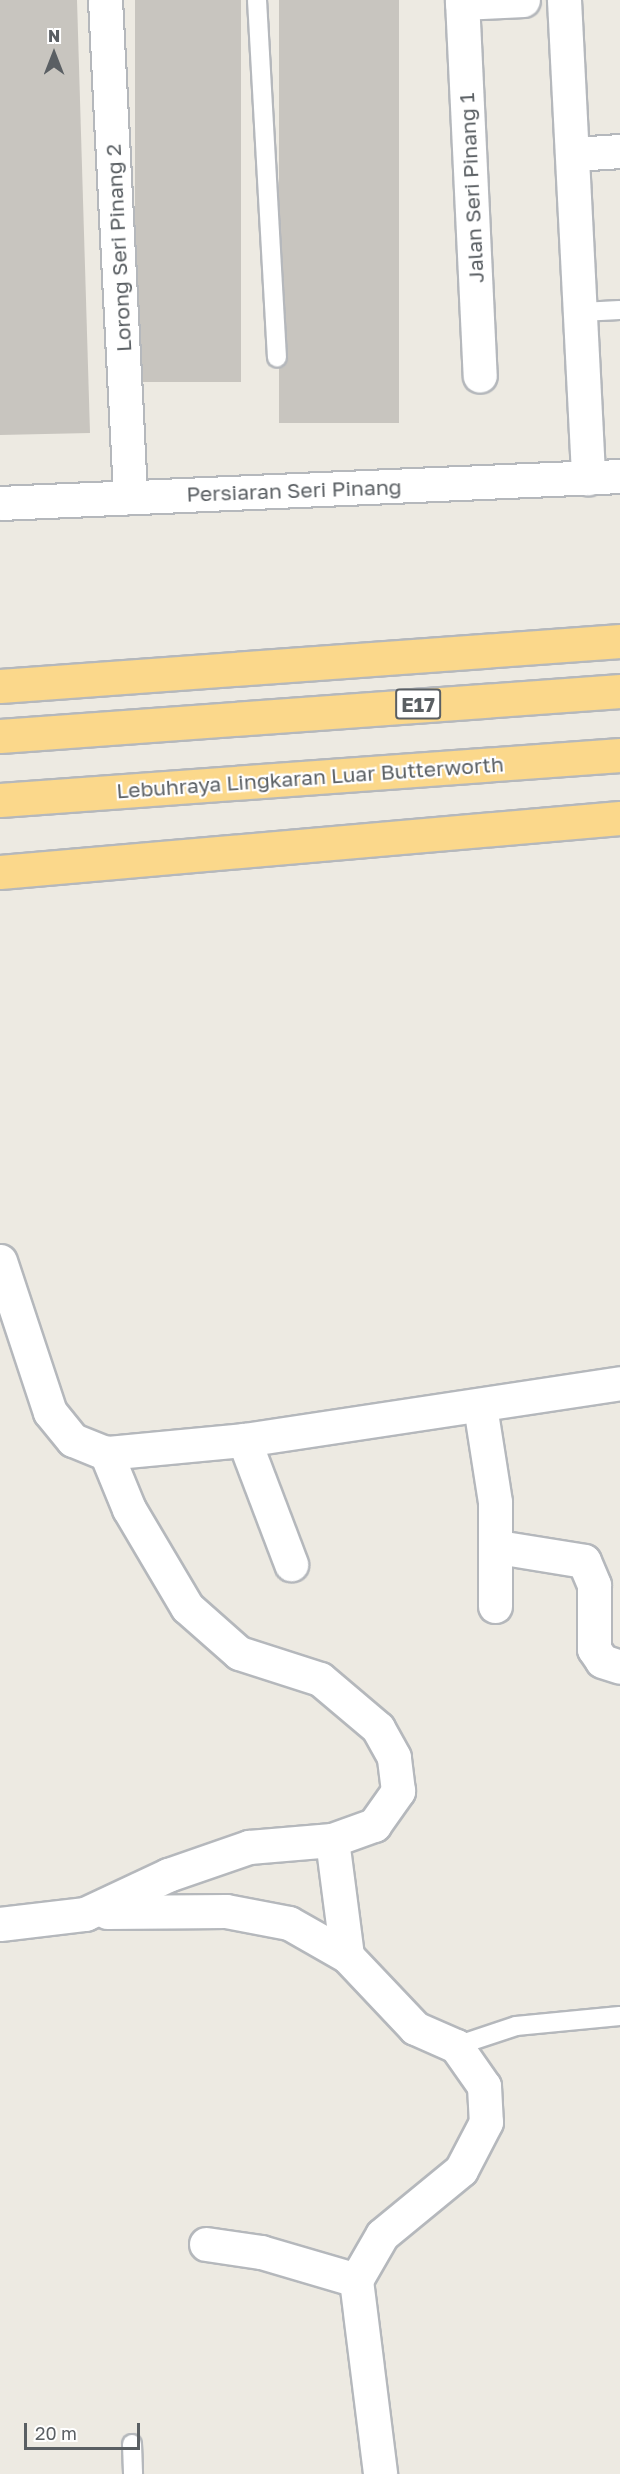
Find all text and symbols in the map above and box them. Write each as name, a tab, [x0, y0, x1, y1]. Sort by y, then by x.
north arrow	[24, 24, 84, 84]
text: N	[48, 26, 60, 46]
street label: Jalan Seri Pinang 1	[453, 92, 489, 284]
street label: Lorong Seri Pinang 2	[100, 143, 136, 353]
street label: Persiaran Seri Pinang	[186, 474, 402, 506]
road number: E17	[394, 687, 442, 721]
street label: Lebuhraya Lingkaran Luar Butterworth	[116, 751, 504, 803]
scale bar	[27, 2411, 142, 2449]
text: 20 m	[35, 2422, 77, 2444]

